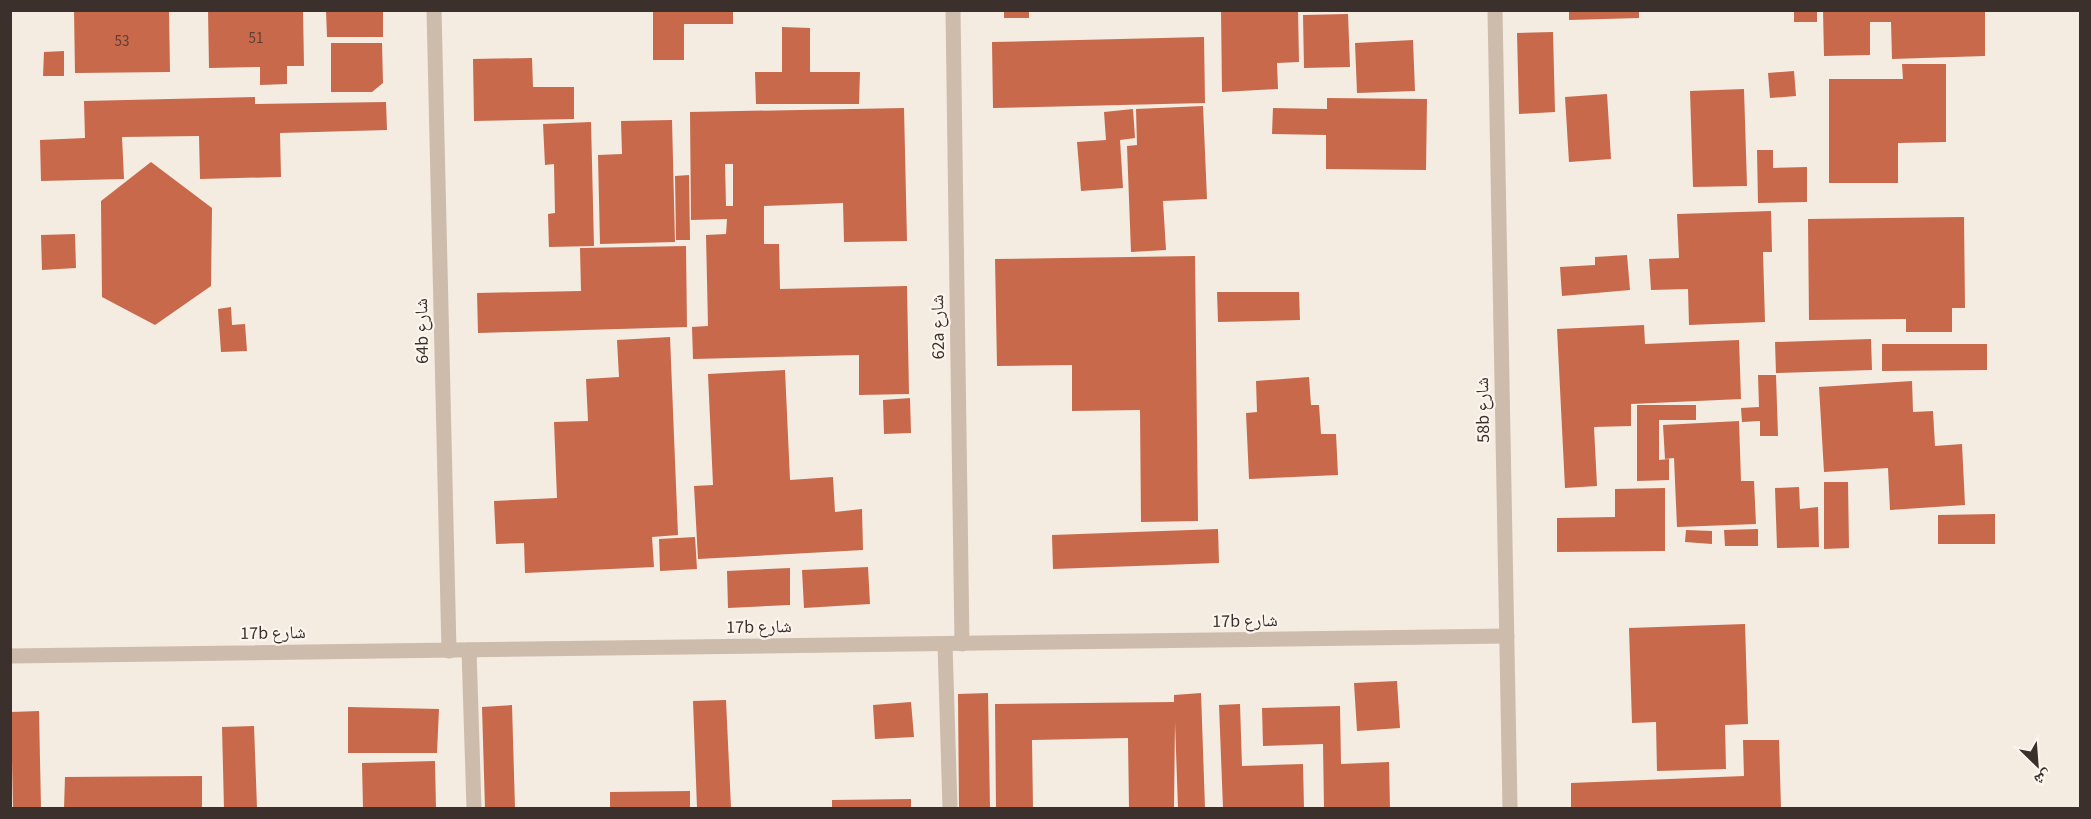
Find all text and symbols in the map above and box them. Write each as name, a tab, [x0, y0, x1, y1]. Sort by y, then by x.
house number: 51	[249, 28, 263, 49]
house number: 53	[115, 31, 129, 52]
street label: 62a شارع	[925, 294, 951, 360]
street label: 64b شارع	[409, 298, 435, 364]
street label: 58b شارع	[1470, 377, 1496, 443]
street label: 17b شارع	[1212, 608, 1278, 634]
street label: 17b شارع	[726, 614, 792, 640]
street label: 17b شارع	[240, 620, 306, 646]
north arrow	[2007, 735, 2067, 795]
text: ش	[2031, 764, 2055, 791]

